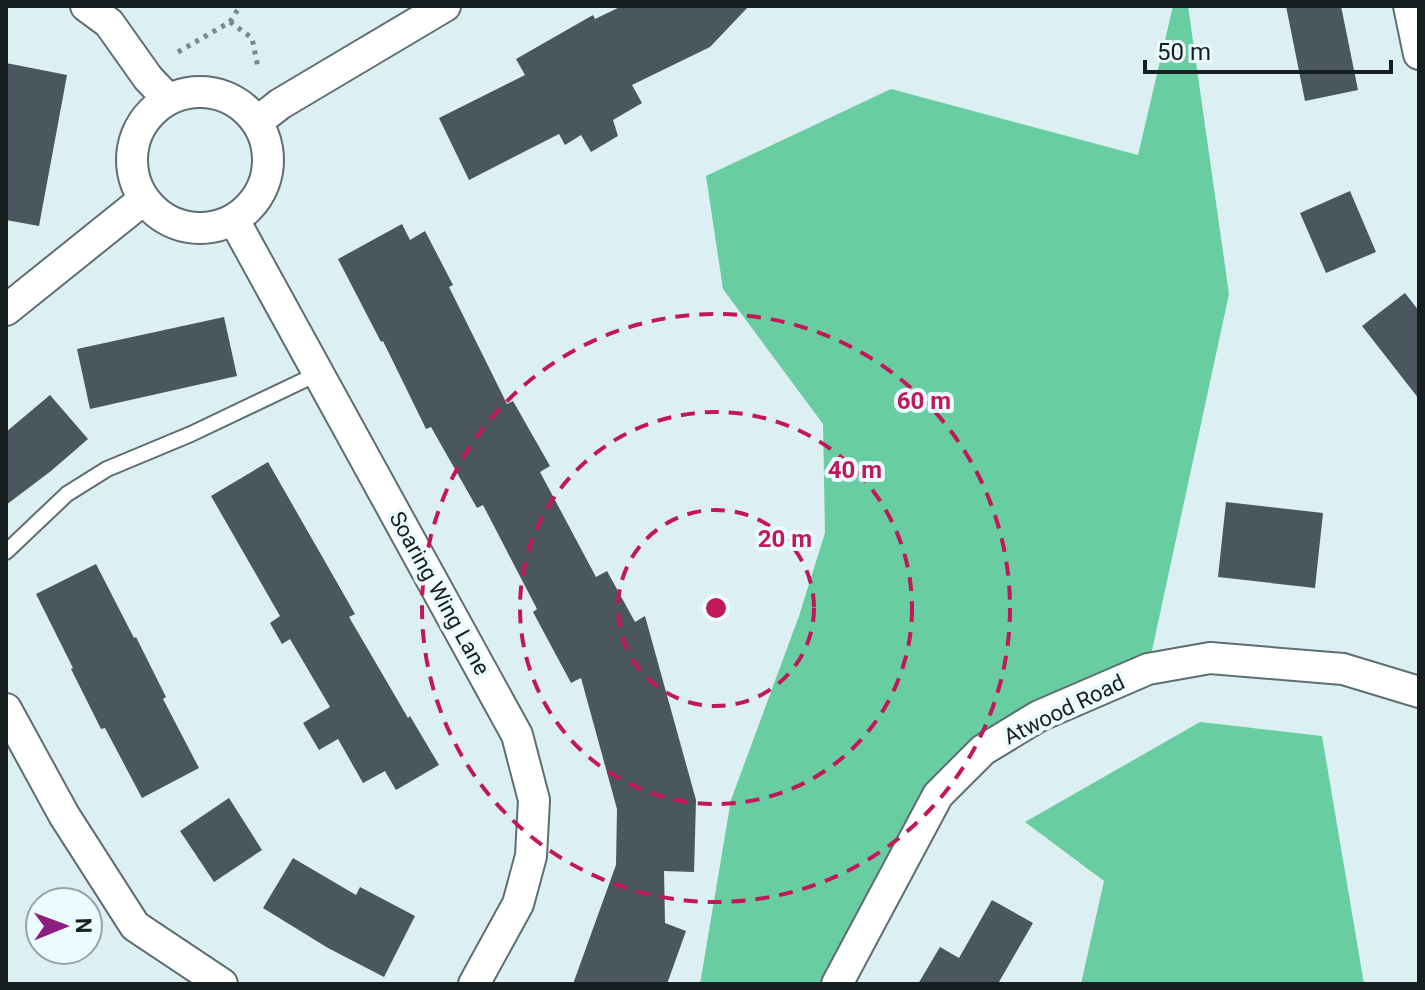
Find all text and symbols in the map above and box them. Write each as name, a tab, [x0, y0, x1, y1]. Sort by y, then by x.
scale bar	[1145, 24, 1391, 74]
text: 50 m	[1157, 38, 1211, 66]
text: 60 m	[897, 387, 951, 415]
text: 40 m	[828, 456, 882, 484]
street label: Soaring Wing Lane	[384, 507, 495, 679]
text: 20 m	[758, 525, 812, 553]
centre of rings	[702, 594, 730, 622]
street label: Atwood Road	[1000, 669, 1129, 749]
north arrow	[24, 886, 104, 966]
text: N	[71, 918, 96, 934]

